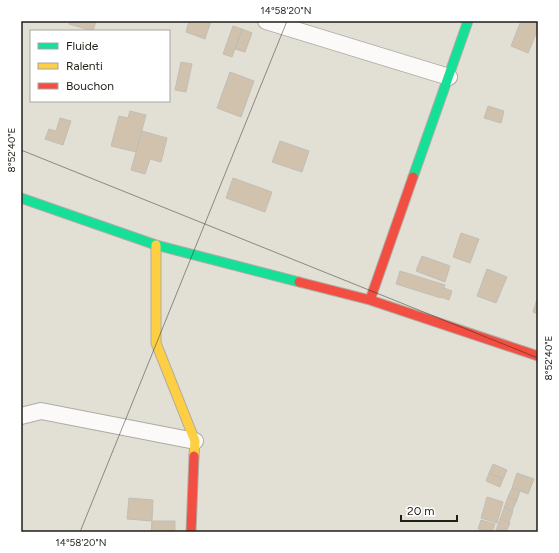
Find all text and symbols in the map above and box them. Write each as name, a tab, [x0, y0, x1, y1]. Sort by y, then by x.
text: 14°58'20"N	[261, 4, 311, 17]
legend	[30, 30, 170, 102]
text: Fluide	[66, 39, 99, 53]
text: Ralenti	[66, 59, 103, 73]
text: Bouchon	[66, 79, 114, 93]
text: 8°52'40"E	[5, 127, 18, 172]
text: 8°52'40"E	[542, 335, 555, 380]
scale bar	[401, 497, 457, 523]
text: 20 m	[407, 504, 435, 518]
text: 14°58'20"N	[56, 536, 106, 549]

